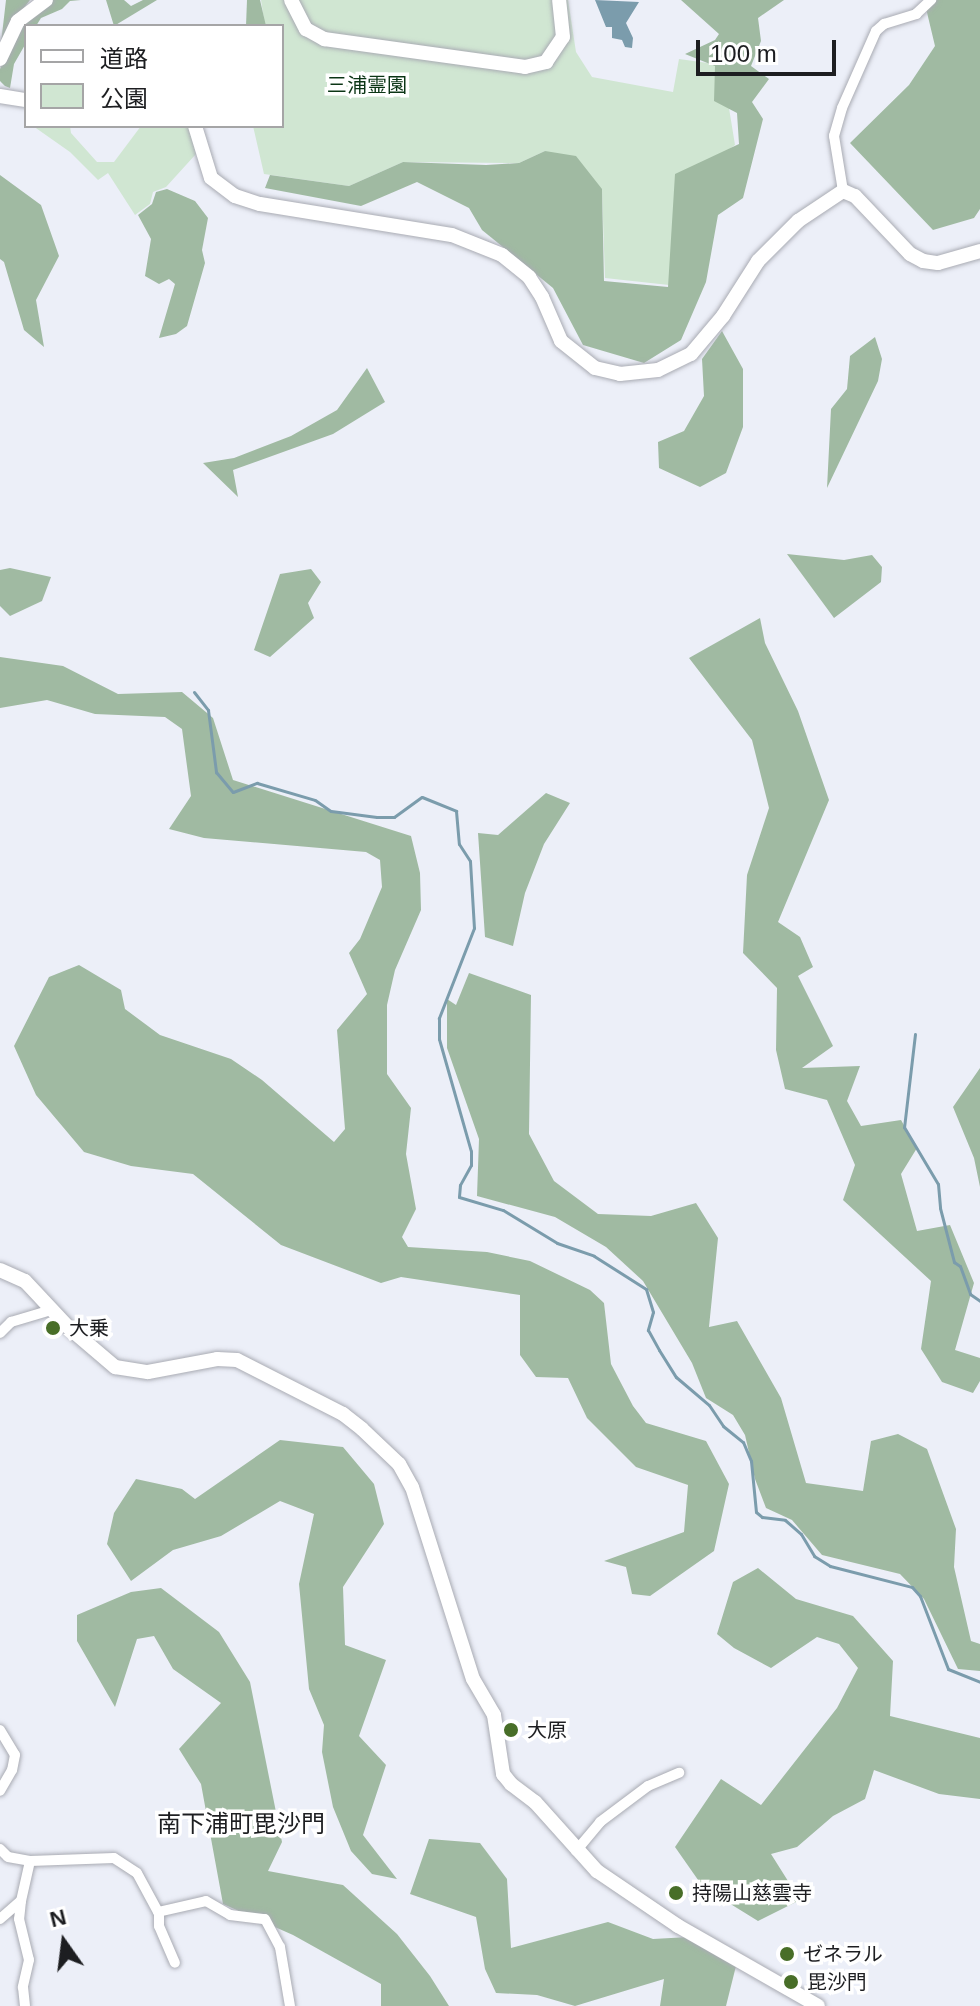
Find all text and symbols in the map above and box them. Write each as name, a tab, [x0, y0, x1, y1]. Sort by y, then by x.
legend	[24, 24, 284, 128]
scale bar	[700, 24, 840, 74]
text: 100 m	[710, 40, 777, 67]
text: 道路	[100, 45, 148, 72]
park label: 三浦霊園	[327, 73, 407, 97]
text: 公園	[100, 85, 148, 112]
place label: 大乗	[69, 1316, 109, 1340]
marker: 大乗	[44, 1319, 62, 1337]
place label: 大原	[527, 1718, 567, 1742]
marker: 大原	[502, 1721, 520, 1739]
district label: 南下浦町毘沙門	[157, 1810, 325, 1838]
place label: 持陽山慈雲寺	[692, 1881, 812, 1905]
marker: 持陽山慈雲寺	[667, 1884, 685, 1902]
north arrow	[24, 1902, 104, 1982]
text: N	[47, 1904, 69, 1932]
place label: ゼネラル	[803, 1942, 883, 1966]
marker: ゼネラル	[778, 1945, 796, 1963]
place label: 毘沙門	[807, 1970, 867, 1994]
marker: 毘沙門	[782, 1973, 800, 1991]

